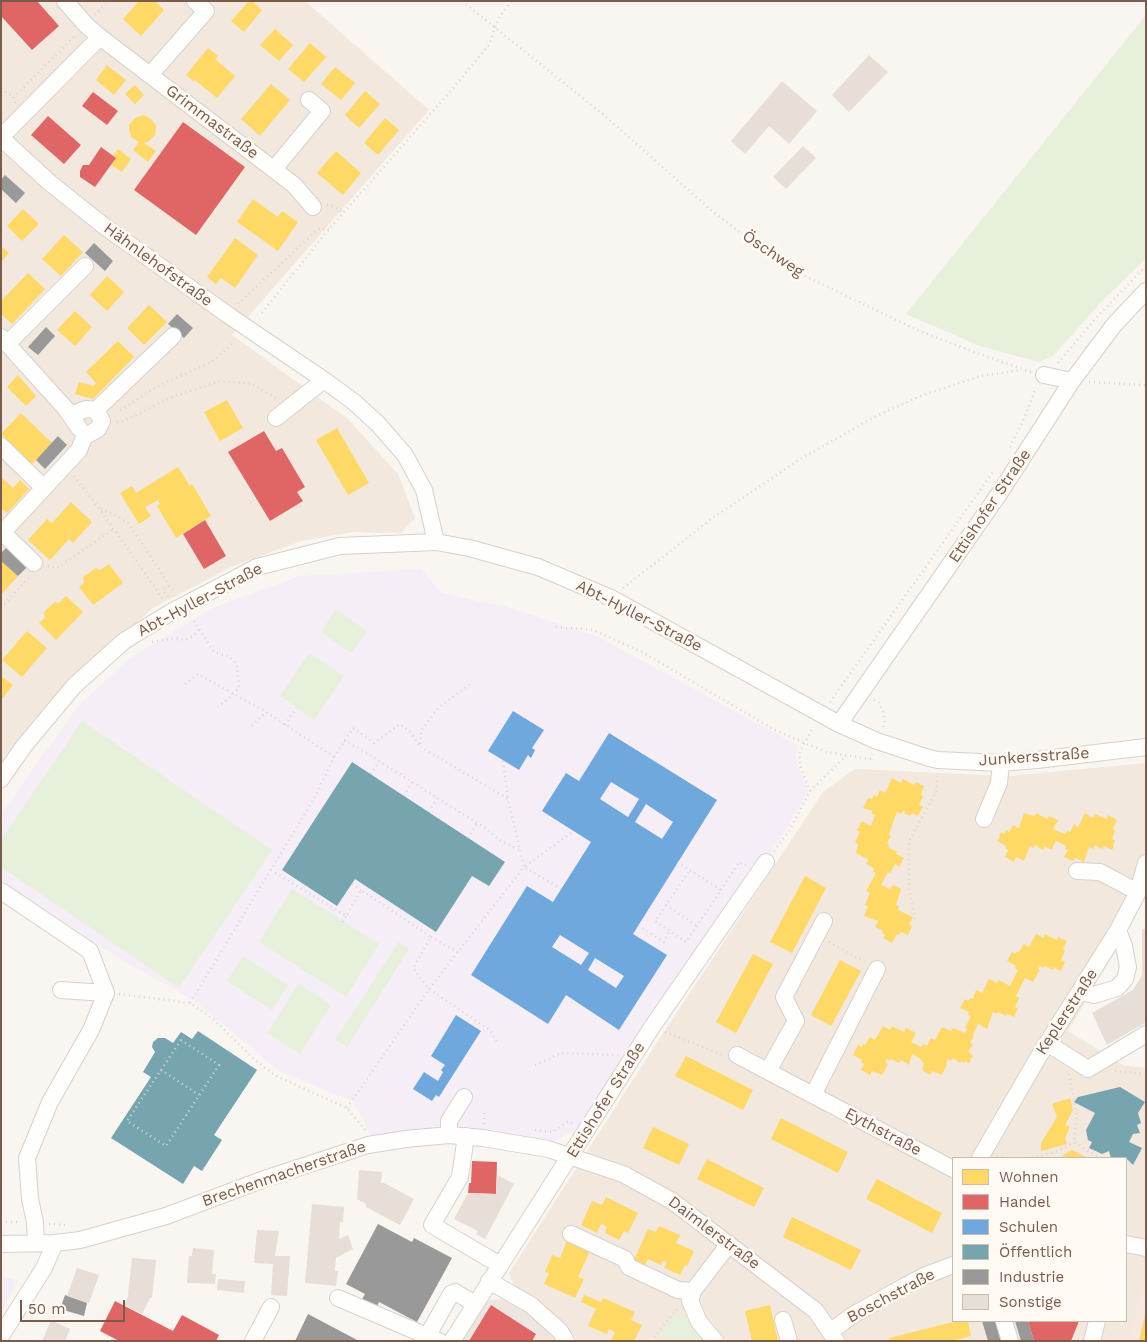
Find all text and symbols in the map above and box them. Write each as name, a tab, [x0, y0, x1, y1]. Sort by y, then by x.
street label: Grimmastraße	[162, 81, 262, 163]
street label: Hähnlehofstraße	[100, 219, 216, 311]
street label: Öschweg	[739, 226, 807, 282]
street label: Ettishofer Straße	[945, 445, 1035, 567]
street label: Abt-Hyller-Straße	[134, 559, 266, 641]
street label: Abt-Hyller-Straße	[573, 576, 705, 656]
street label: Junkersstraße	[978, 744, 1090, 770]
street label: Keplerstraße	[1032, 965, 1102, 1059]
street label: Ettishofer Straße	[563, 1039, 649, 1161]
street label: Eythstraße	[841, 1104, 925, 1160]
street label: Brechenmacherstraße	[199, 1137, 369, 1211]
legend	[952, 1157, 1127, 1322]
text: Wohnen	[999, 1168, 1058, 1186]
street label: Daimlerstraße	[664, 1192, 764, 1274]
text: Handel	[999, 1193, 1050, 1211]
text: Schulen	[999, 1218, 1058, 1236]
text: Öffentlich	[999, 1243, 1072, 1261]
street label: Boschstraße	[844, 1265, 938, 1327]
text: Industrie	[999, 1268, 1064, 1286]
scale bar	[22, 1290, 128, 1322]
text: Sonstige	[999, 1293, 1062, 1311]
text: 50 m	[28, 1300, 65, 1318]

